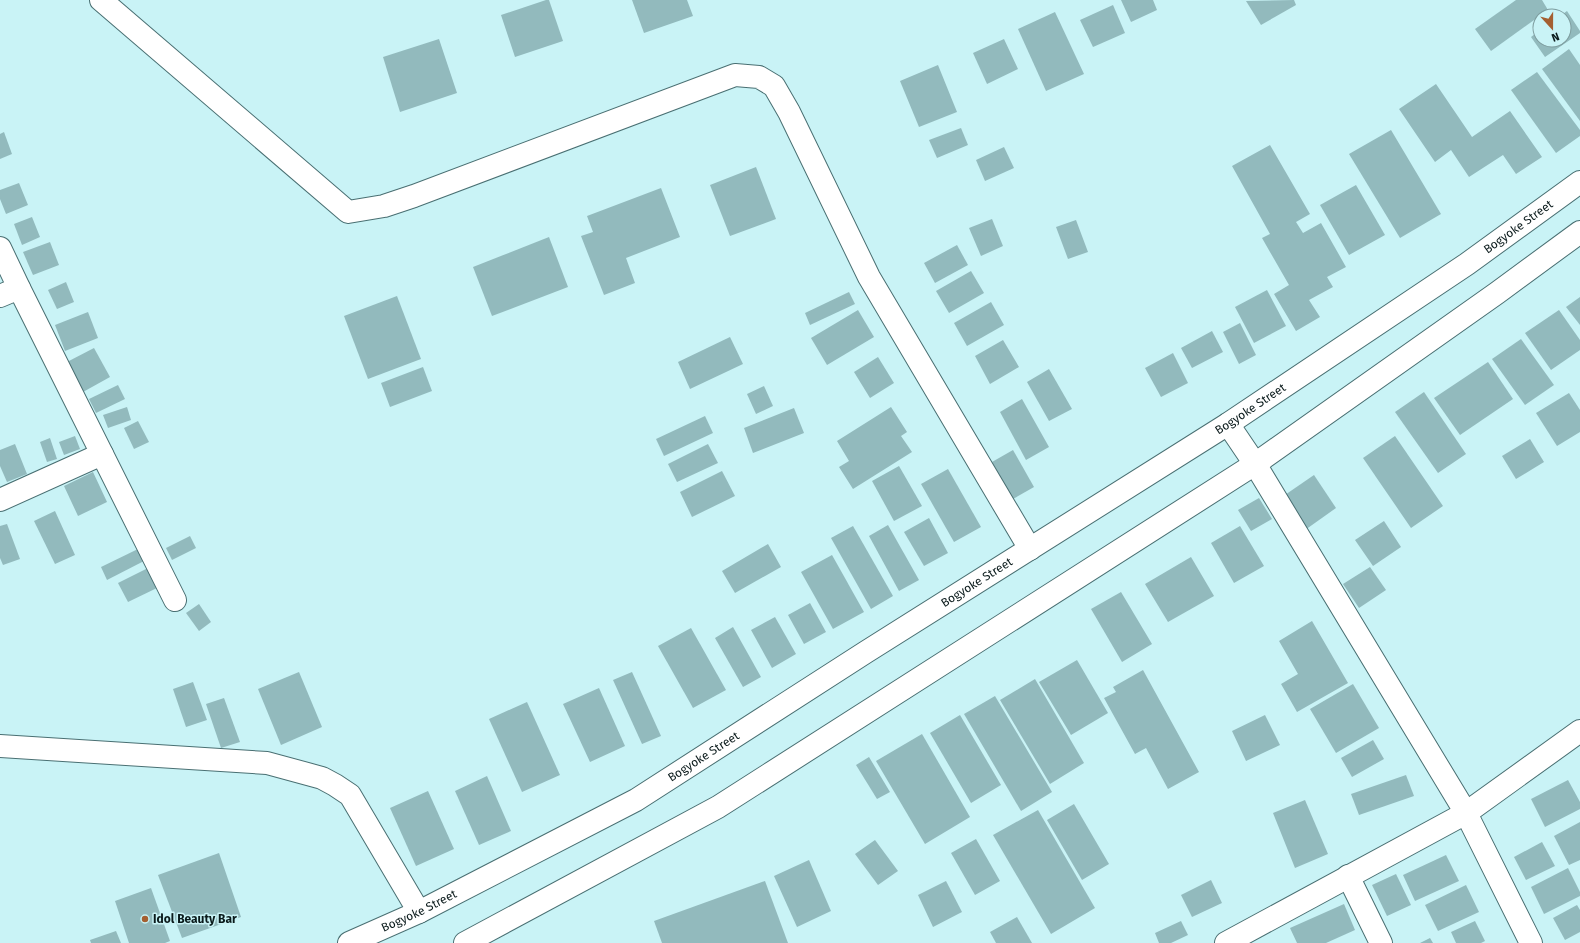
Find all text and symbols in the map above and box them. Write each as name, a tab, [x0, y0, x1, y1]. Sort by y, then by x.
north arrow	[1532, 8, 1572, 48]
text: N	[1550, 29, 1561, 44]
street label: Bogyoke Street	[1481, 197, 1556, 257]
street label: Bogyoke Street	[1212, 380, 1289, 437]
street label: Bogyoke Street	[938, 554, 1016, 610]
street label: Bogyoke Street	[665, 728, 742, 785]
street label: Bogyoke Street	[379, 887, 460, 935]
place label: Idol Beauty Bar	[153, 912, 237, 926]
marker: Idol Beauty Bar	[140, 914, 150, 924]

